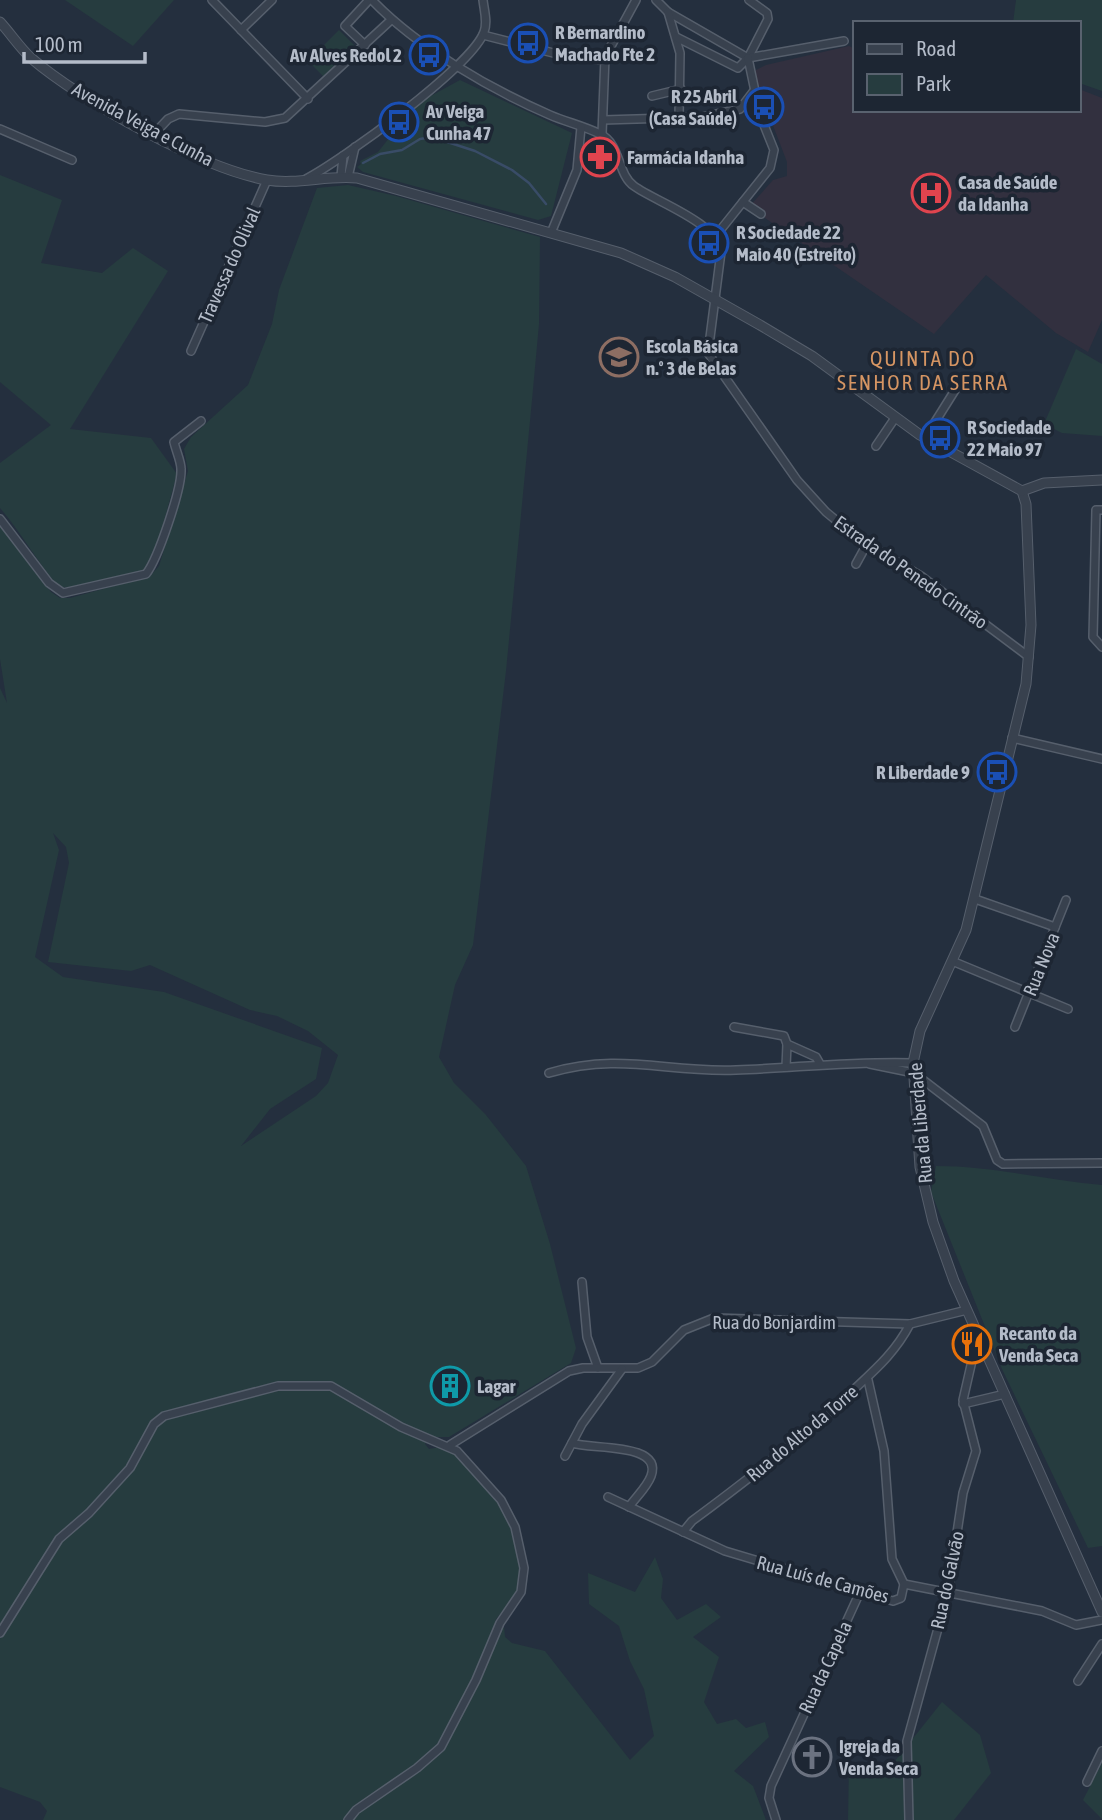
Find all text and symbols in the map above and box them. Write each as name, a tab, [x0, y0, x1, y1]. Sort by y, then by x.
scale bar	[24, 21, 145, 65]
place label: R Bernardino Machado Fte 2	[555, 21, 655, 65]
legend	[853, 21, 1081, 112]
bus stop icon: R Bernardino Machado Fte 2	[507, 22, 549, 64]
text: 100 m	[35, 32, 83, 56]
bus stop icon: Av Alves Redol 2	[408, 34, 450, 76]
text: Road	[916, 36, 956, 60]
place label: Av Alves Redol 2	[289, 44, 402, 66]
text: Park	[916, 71, 951, 95]
street label: Avenida Veiga e Cunha	[69, 77, 217, 171]
place label: R 25 Abril (Casa Saúde)	[649, 85, 738, 129]
bus stop icon: R 25 Abril (Casa Saúde)	[743, 86, 785, 128]
place label: Av Veiga Cunha 47	[425, 100, 492, 144]
bus stop icon: Av Veiga Cunha 47	[378, 101, 420, 143]
pharmacy icon: Farmácia Idanha	[579, 136, 621, 178]
place label: Farmácia Idanha	[627, 146, 744, 168]
place label: Casa de Saúde da Idanha	[958, 171, 1058, 215]
hospital icon: Casa de Saúde da Idanha	[910, 172, 952, 214]
street label: Travessa do Olival	[194, 203, 264, 327]
place label: R Sociedade 22 Maio 40 (Estreito)	[736, 221, 856, 265]
bus stop icon: R Sociedade 22 Maio 40 (Estreito)	[688, 222, 730, 264]
place label: Escola Básica n.º 3 de Belas	[646, 335, 738, 379]
school or university icon: Escola Básica n.º 3 de Belas	[598, 336, 640, 378]
district label: QUINTA DO SENHOR DA SERRA	[837, 346, 1009, 394]
place label: R Sociedade 22 Maio 97	[967, 416, 1052, 460]
bus stop icon: R Sociedade 22 Maio 97	[919, 417, 961, 459]
street label: Estrada do Penedo Cintrão	[830, 511, 992, 633]
bus stop icon: R Liberdade 9	[976, 751, 1018, 793]
place label: R Liberdade 9	[876, 761, 970, 783]
street label: Rua Nova	[1018, 929, 1064, 999]
street label: Rua da Liberdade	[904, 1062, 936, 1184]
street label: Rua do Bonjardim	[712, 1311, 836, 1333]
place label: Recanto da Venda Seca	[998, 1322, 1079, 1366]
restaurant icon: Recanto da Venda Seca	[951, 1323, 993, 1365]
building icon: Lagar	[429, 1365, 471, 1407]
place label: Lagar	[477, 1375, 516, 1397]
street label: Rua do Alto da Torre	[742, 1380, 862, 1486]
street label: Rua do Galvão	[926, 1529, 968, 1631]
street label: Rua Luís de Camões	[755, 1551, 892, 1607]
street label: Rua da Capela	[794, 1617, 856, 1717]
place label: Igreja da Venda Seca	[838, 1735, 919, 1779]
church icon: Igreja da Venda Seca	[791, 1736, 833, 1778]

